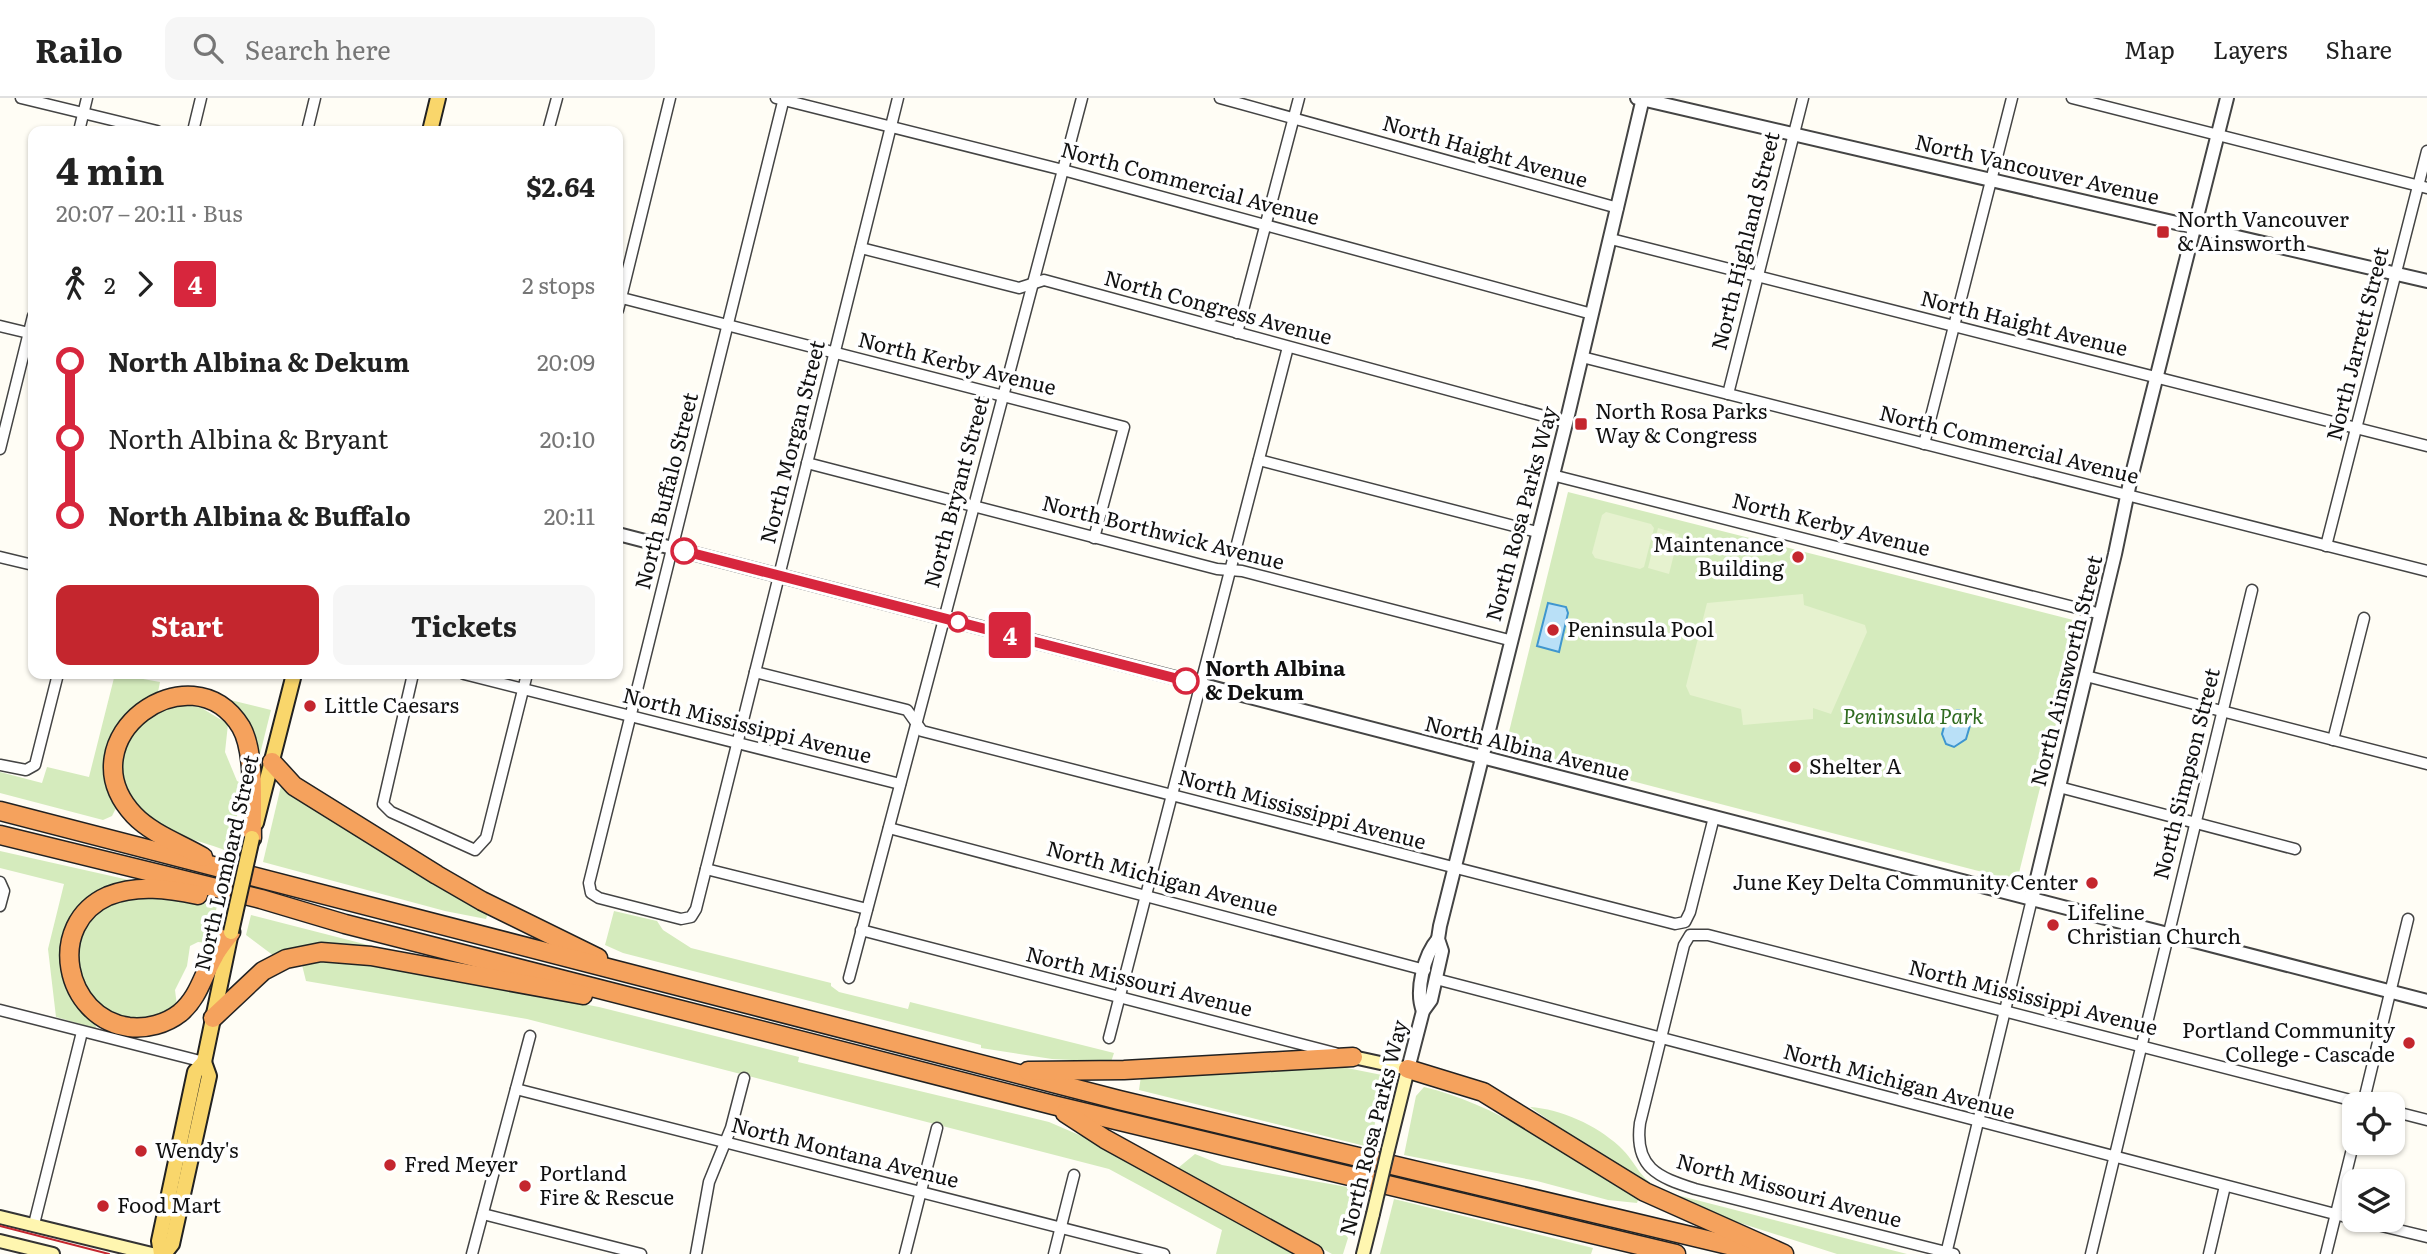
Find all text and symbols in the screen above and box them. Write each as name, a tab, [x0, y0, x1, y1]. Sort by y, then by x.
search box	[165, 17, 655, 80]
text: Railo	[35, 24, 123, 73]
icon: search	[189, 29, 227, 67]
text: Search here	[245, 29, 391, 68]
text: Map	[2124, 31, 2175, 66]
text: Layers	[2213, 31, 2287, 66]
text: Share	[2325, 31, 2392, 66]
street label: North Haight Avenue	[1379, 105, 1592, 194]
street label: North Vancouver Avenue	[1912, 124, 2163, 211]
street label: North Highland Street	[1701, 127, 1786, 353]
street label: North Commercial Avenue	[1058, 132, 1323, 231]
text: 4 min	[56, 140, 165, 197]
text: $2.64	[526, 166, 595, 205]
text: 20:07 – 20:11 · Bus	[56, 195, 243, 229]
place label: North Vancouver & Ainsworth	[2177, 202, 2349, 257]
marker: North Vancouver & Ainsworth	[2155, 224, 2171, 240]
street label: North Jarrett Street	[2317, 243, 2395, 443]
street label: North Congress Avenue	[1101, 260, 1336, 351]
icon: walk	[56, 265, 94, 303]
icon: forward	[126, 265, 164, 303]
text: 4	[188, 266, 202, 301]
text: 2	[104, 267, 116, 301]
text: 2 stops	[522, 267, 595, 301]
street label: North Haight Avenue	[1918, 281, 2131, 362]
street label: North Kerby Avenue	[855, 322, 1060, 401]
street label: North Morgan Street	[750, 336, 831, 546]
text: North Albina & Dekum	[108, 341, 410, 380]
text: 20:09	[537, 344, 595, 378]
street label: North Buffalo Street	[625, 388, 704, 592]
street label: North Bryant Street	[914, 391, 995, 591]
place label: North Rosa Parks Way & Congress	[1595, 394, 1767, 449]
street label: North Commercial Avenue	[1877, 395, 2143, 490]
street label: North Rosa Parks Way	[1476, 402, 1563, 624]
marker: North Rosa Parks Way & Congress	[1573, 416, 1589, 432]
text: North Albina & Bryant	[108, 418, 388, 457]
text: 20:10	[540, 421, 595, 455]
street label: North Kerby Avenue	[1729, 483, 1934, 562]
street label: North Borthwick Avenue	[1039, 485, 1288, 576]
text: North Albina & Buffalo	[108, 495, 411, 534]
text: 20:11	[544, 498, 595, 532]
place label: Maintenance Building	[1653, 527, 1784, 582]
unlabelled marker	[671, 538, 697, 564]
marker: Maintenance Building	[1790, 549, 1806, 565]
street label: North Ainsworth Street	[2021, 551, 2108, 789]
button: Start	[56, 585, 319, 665]
button: Tickets	[333, 585, 595, 665]
unlabelled marker	[948, 612, 968, 632]
line badge: 4	[987, 612, 1033, 658]
place label: Peninsula Pool	[1567, 612, 1714, 643]
text: 4	[1003, 617, 1017, 652]
marker: Peninsula Pool	[1545, 622, 1561, 638]
place label: North Albina & Dekum	[1205, 651, 1346, 706]
street label: North Simpson Street	[2143, 664, 2226, 883]
marker: North Albina & Dekum	[1173, 668, 1199, 694]
street label: North Mississippi Avenue	[620, 678, 875, 770]
place label: Little Caesars	[324, 688, 459, 719]
marker: Little Caesars	[302, 698, 318, 714]
park label: Peninsula Park	[1842, 699, 1984, 730]
street label: North Albina Avenue	[1422, 706, 1634, 787]
place label: Shelter A	[1809, 749, 1902, 780]
street label: North Lombard Street	[185, 751, 265, 974]
marker: Shelter A	[1787, 759, 1803, 775]
street label: North Mississippi Avenue	[1175, 760, 1430, 856]
street label: North Michigan Avenue	[1043, 831, 1282, 922]
place label: June Key Delta Community Center	[1732, 865, 2078, 896]
marker: June Key Delta Community Center	[2084, 875, 2100, 891]
place label: Lifeline Christian Church	[2067, 895, 2241, 950]
marker: Lifeline Christian Church	[2045, 917, 2061, 933]
street label: North Missouri Avenue	[1023, 936, 1256, 1023]
street label: North Mississippi Avenue	[1906, 950, 2161, 1042]
place label: Portland Community College - Cascade	[2182, 1013, 2396, 1068]
street label: North Rosa Parks Way	[1330, 1015, 1414, 1239]
street label: North Michigan Avenue	[1780, 1034, 2019, 1125]
marker: Portland Community College - Cascade	[2401, 1035, 2417, 1051]
map controls	[2342, 1092, 2405, 1232]
button: locate	[2342, 1092, 2405, 1155]
street label: North Montana Avenue	[728, 1107, 963, 1194]
place label: Wendy's	[155, 1133, 239, 1164]
marker: Wendy's	[133, 1143, 149, 1159]
street label: North Missouri Avenue	[1673, 1144, 1906, 1234]
place label: Fred Meyer	[404, 1147, 518, 1178]
place label: Portland Fire & Rescue	[539, 1156, 674, 1211]
marker: Fred Meyer	[382, 1157, 398, 1173]
button: layers	[2342, 1169, 2405, 1232]
marker: Portland Fire & Rescue	[517, 1178, 533, 1194]
place label: Food Mart	[117, 1188, 221, 1219]
marker: Food Mart	[95, 1198, 111, 1214]

